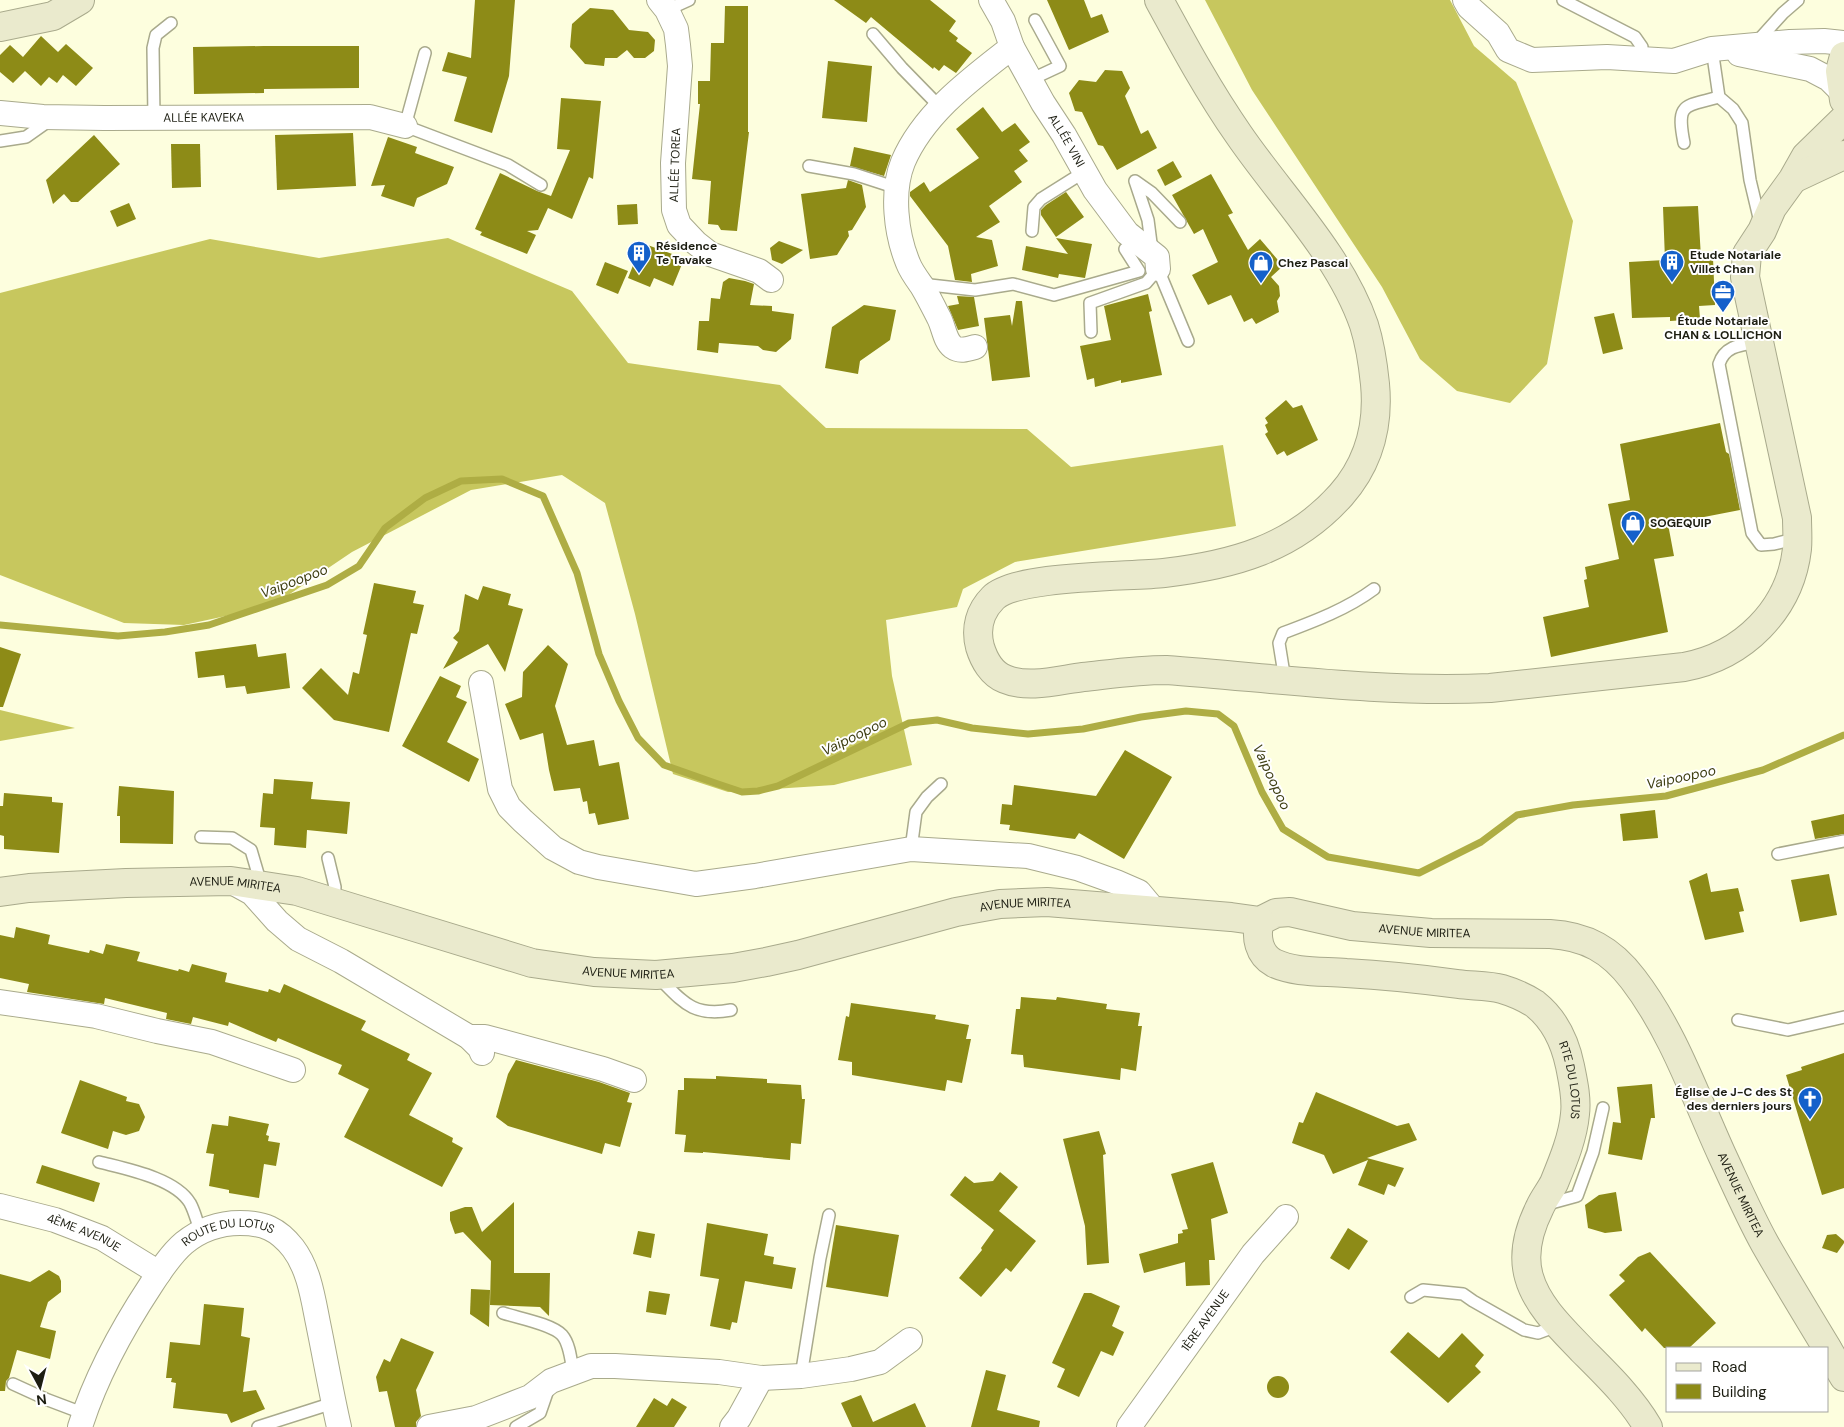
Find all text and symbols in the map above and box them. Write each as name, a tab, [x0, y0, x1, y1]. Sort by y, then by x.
street label: ALLÉE KAVEKA	[163, 109, 244, 126]
street label: ALLÉE VINI	[1044, 111, 1088, 170]
street label: ALLÉE TOREA	[666, 127, 684, 203]
place label: Résidence Te Tavake	[656, 238, 717, 268]
building icon: Résidence Te Tavake	[626, 240, 652, 274]
place label: Etude Notariale Villet Chan	[1690, 247, 1781, 277]
building icon: Etude Notariale Villet Chan	[1659, 249, 1685, 283]
shop icon: Chez Pascal	[1248, 250, 1274, 284]
place label: Chez Pascal	[1278, 255, 1348, 271]
office icon: Étude Notariale CHAN & LOLLICHON	[1710, 279, 1736, 313]
place label: Étude Notariale CHAN & LOLLICHON	[1664, 313, 1782, 343]
shop icon: SOGEQUIP	[1620, 510, 1646, 544]
place label: SOGEQUIP	[1650, 515, 1711, 531]
water label: Vaipoopoo	[258, 560, 330, 602]
water label: Vaipoopoo	[818, 712, 890, 760]
water label: Vaipoopoo	[1249, 741, 1295, 813]
water label: Vaipoopoo	[1645, 761, 1717, 793]
street label: AVENUE MIRITEA	[189, 873, 282, 897]
street label: AVENUE MIRITEA	[978, 894, 1072, 916]
street label: AVENUE MIRITEA	[1378, 920, 1471, 941]
street label: AVENUE MIRITEA	[581, 962, 675, 983]
street label: RTE DU LOTUS	[1555, 1039, 1584, 1120]
place label: Église de J-C des St des derniers jours	[1675, 1084, 1792, 1114]
church icon: Église de J-C des St des derniers jours	[1797, 1086, 1823, 1120]
street label: AVENUE MIRITEA	[1714, 1150, 1768, 1240]
street label: 4ÈME AVENUE	[45, 1210, 124, 1256]
street label: ROUTE DU LOTUS	[178, 1215, 277, 1250]
street label: 1ÈRE AVENUE	[1178, 1286, 1233, 1355]
legend	[1666, 1347, 1829, 1412]
text: Road	[1712, 1357, 1747, 1377]
north arrow	[15, 1362, 65, 1412]
text: Building	[1712, 1382, 1767, 1402]
text: N	[35, 1390, 48, 1409]

